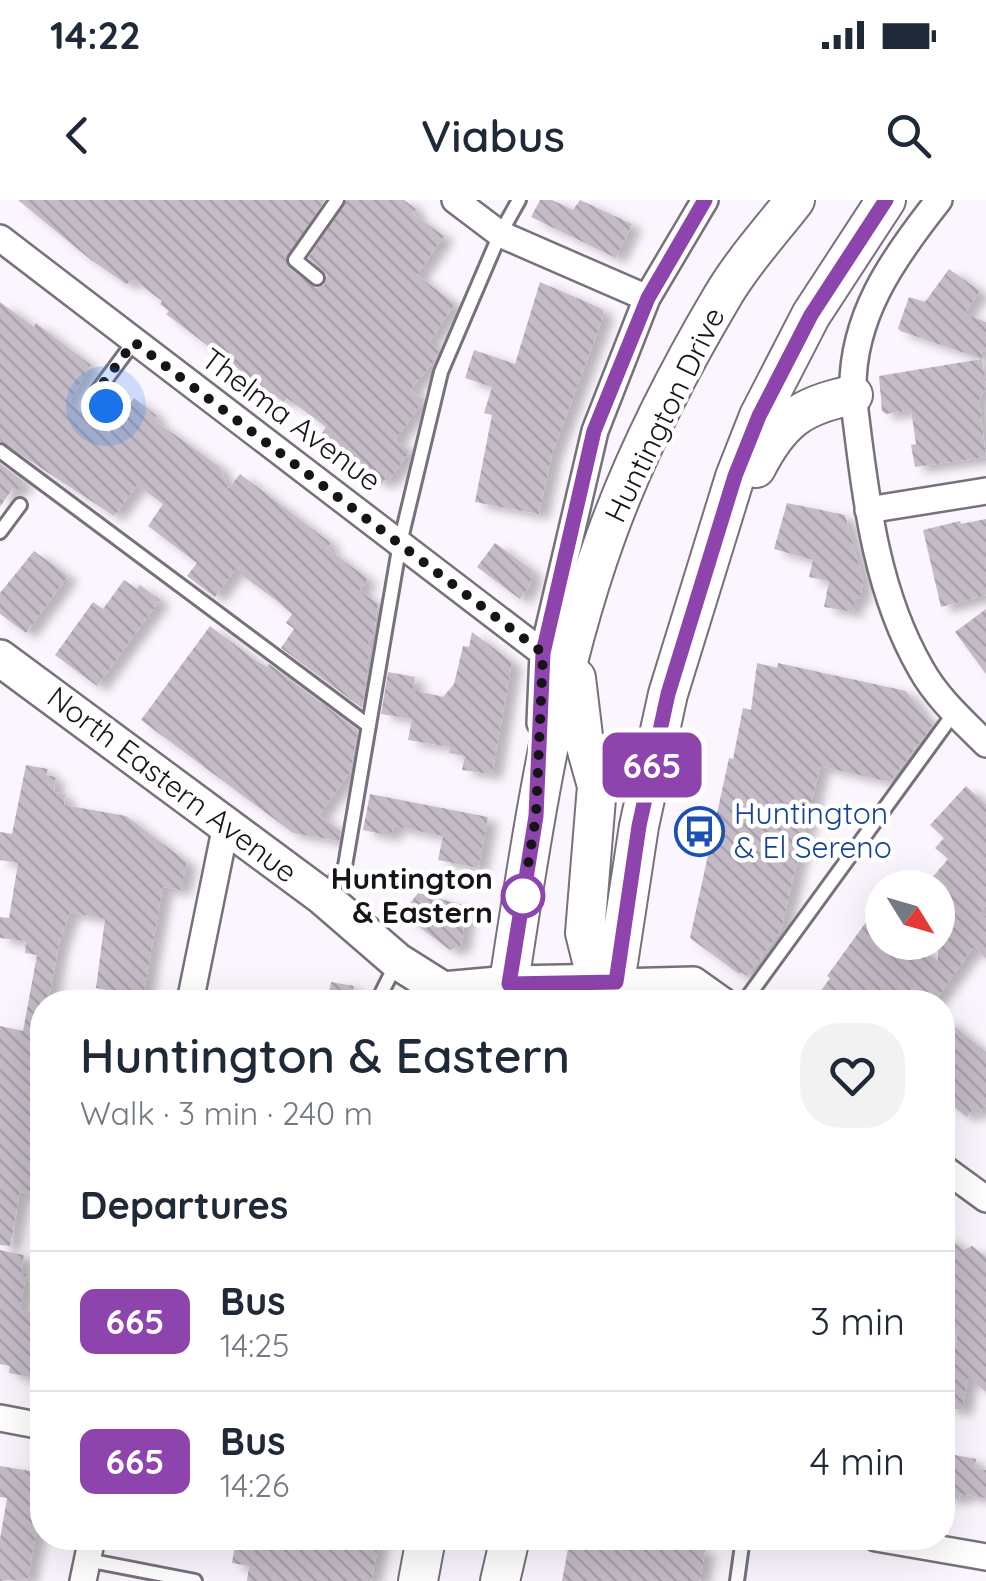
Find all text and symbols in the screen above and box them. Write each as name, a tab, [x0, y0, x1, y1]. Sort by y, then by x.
text: 14:22	[50, 11, 141, 59]
text: Viabus	[421, 107, 565, 163]
icon: back	[50, 108, 105, 163]
icon: search	[881, 108, 936, 163]
street label: Huntington Drive	[596, 301, 733, 528]
street label: Thelma Avenue	[194, 339, 389, 499]
your location	[81, 381, 131, 431]
street label: North Eastern Avenue	[40, 678, 305, 891]
line badge: 665	[594, 732, 710, 798]
text: 665	[623, 743, 681, 787]
place label: Huntington & El Sereno	[734, 794, 892, 866]
bus stop icon: Huntington & El Sereno	[673, 805, 725, 857]
place label: Huntington & Eastern	[331, 859, 493, 931]
north arrow	[865, 870, 955, 960]
map controls	[865, 870, 955, 960]
marker: Huntington & Eastern	[502, 875, 544, 917]
button: heart	[800, 1023, 905, 1128]
text: Huntington & Eastern	[80, 1025, 570, 1085]
text: Walk · 3 min · 240 m	[80, 1093, 373, 1133]
text: Departures	[80, 1181, 288, 1229]
text: Bus	[220, 1277, 286, 1325]
text: 3 min	[810, 1297, 905, 1345]
text: 665	[106, 1299, 164, 1343]
text: 14:25	[220, 1325, 289, 1365]
text: Bus	[220, 1417, 286, 1465]
text: 4 min	[810, 1437, 905, 1485]
text: 665	[106, 1439, 164, 1483]
text: 14:26	[220, 1465, 289, 1505]

